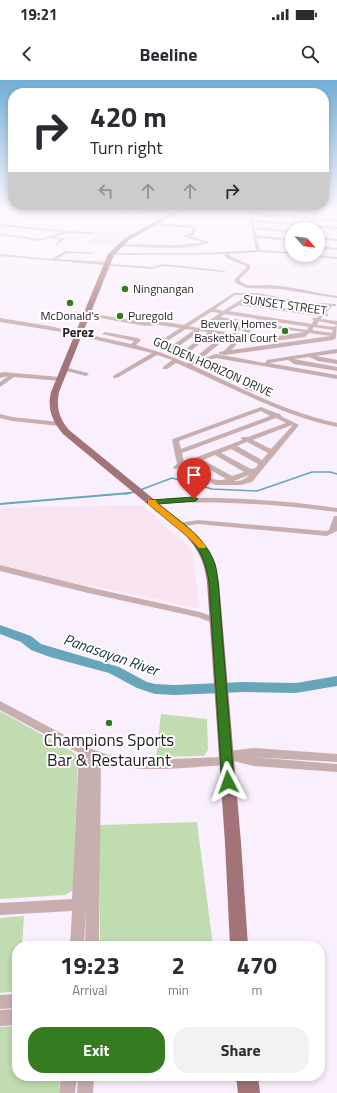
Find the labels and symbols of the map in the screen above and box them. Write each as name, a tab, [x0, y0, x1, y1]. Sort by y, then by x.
north arrow	[285, 222, 325, 262]
place label: Ningnangan	[133, 279, 194, 298]
marker: Ningnangan	[120, 284, 130, 294]
street label: SUNSET STREET	[242, 289, 329, 320]
marker: McDonald's	[65, 298, 75, 308]
place label: McDonald's	[41, 306, 100, 325]
place label: Puregold	[128, 306, 173, 325]
marker: Puregold	[115, 311, 125, 321]
place label: Beverly Homes Basketball Court	[194, 314, 278, 347]
district label: Perez	[62, 322, 94, 342]
marker: Beverly Homes Basketball Court	[280, 326, 290, 336]
street label: GOLDEN HORIZON DRIVE	[150, 332, 276, 402]
pin	[177, 458, 211, 499]
water label: Panasayan River	[60, 627, 164, 682]
marker: Champions Sports Bar & Restaurant	[104, 718, 114, 728]
place label: Champions Sports Bar & Restaurant	[44, 727, 174, 773]
position arrow	[207, 761, 249, 803]

